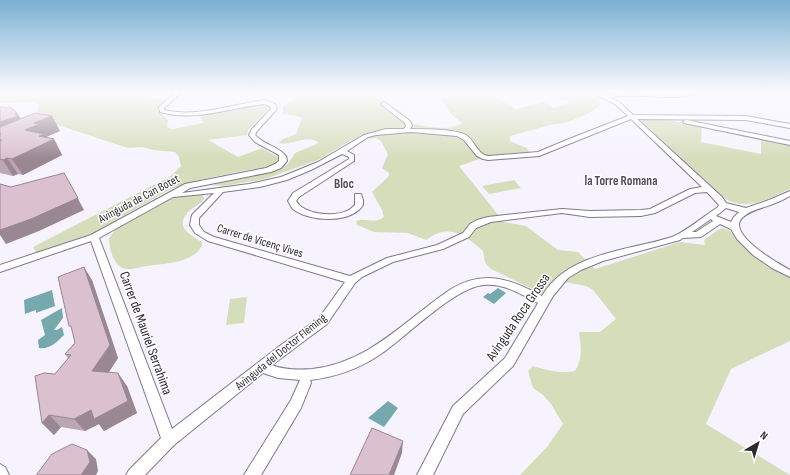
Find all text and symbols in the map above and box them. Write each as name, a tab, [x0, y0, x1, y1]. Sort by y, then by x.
street label: Avinguda de Can Botet	[95, 171, 182, 227]
district label: la Torre Romana	[585, 173, 657, 189]
district label: Bloc	[334, 176, 354, 192]
street label: Carrer de Vicenç Vives	[215, 221, 305, 261]
street label: Carrer de Mauriel Serrahima	[116, 269, 176, 397]
street label: Avinguda Roca Grossa	[482, 270, 553, 365]
street label: Avinguda del Doctor Fleming	[231, 310, 330, 394]
north arrow	[738, 423, 778, 463]
text: N	[758, 429, 770, 443]

